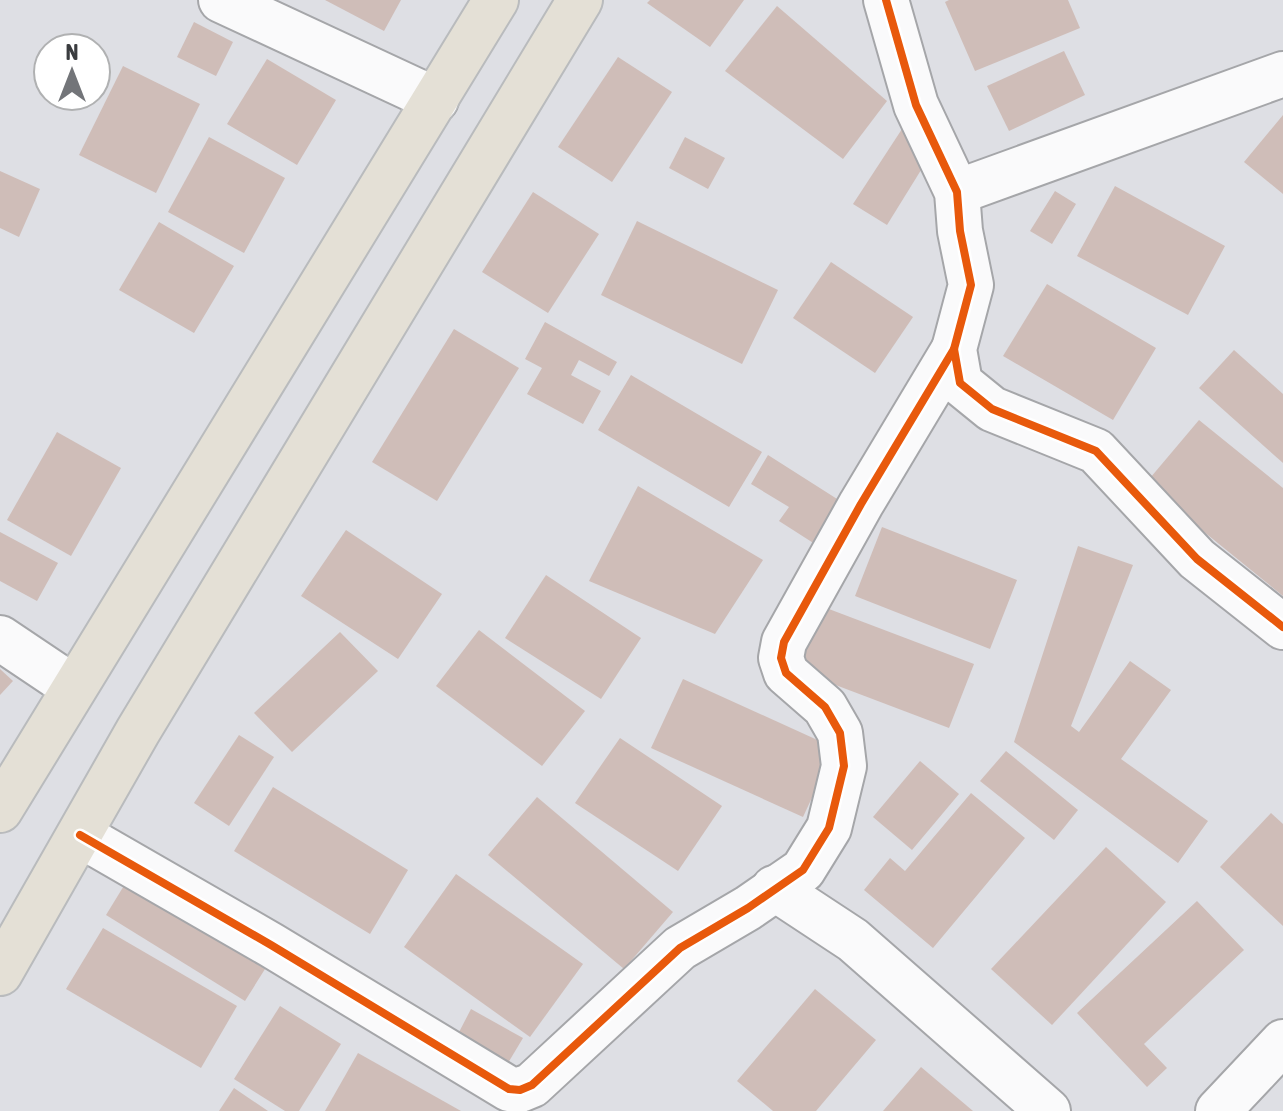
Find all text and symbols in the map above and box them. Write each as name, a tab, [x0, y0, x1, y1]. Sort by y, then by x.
north arrow	[32, 32, 112, 112]
text: N	[66, 39, 78, 65]

